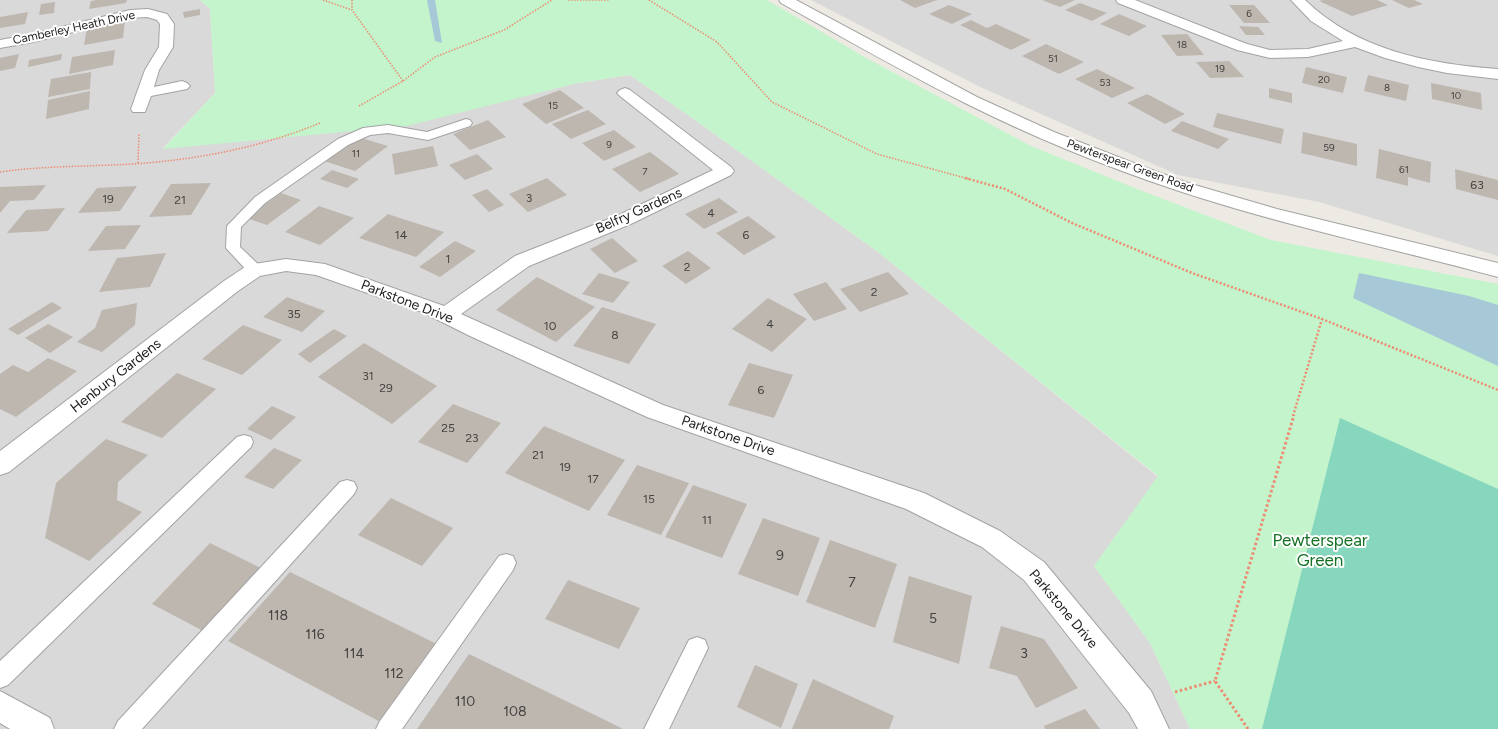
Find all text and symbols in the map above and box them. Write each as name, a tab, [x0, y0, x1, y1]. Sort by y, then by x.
street label: Camberley Heath Drive	[12, 8, 136, 48]
house number: 6	[1246, 8, 1252, 20]
house number: 18	[1177, 39, 1187, 51]
house number: 51	[1048, 53, 1058, 65]
house number: 19	[1215, 63, 1225, 75]
house number: 20	[1318, 74, 1330, 86]
house number: 53	[1099, 77, 1111, 89]
house number: 8	[1384, 82, 1390, 94]
house number: 10	[1451, 90, 1461, 102]
house number: 15	[548, 100, 558, 112]
street label: Pewterspear Green Road	[1065, 136, 1195, 196]
house number: 9	[606, 139, 612, 151]
house number: 59	[1323, 142, 1335, 154]
house number: 11	[352, 148, 360, 160]
house number: 61	[1399, 164, 1409, 176]
house number: 7	[642, 166, 648, 178]
house number: 63	[1470, 178, 1484, 192]
street label: Belfry Gardens	[593, 184, 685, 238]
house number: 3	[526, 191, 532, 205]
house number: 19	[102, 192, 114, 206]
house number: 21	[174, 193, 186, 207]
house number: 4	[707, 206, 715, 220]
house number: 14	[395, 228, 407, 242]
house number: 6	[743, 228, 749, 242]
house number: 1	[446, 252, 450, 266]
house number: 2	[684, 260, 690, 274]
street label: Parkstone Drive	[358, 277, 456, 327]
house number: 2	[871, 285, 877, 299]
house number: 35	[287, 307, 301, 321]
house number: 4	[766, 317, 774, 331]
house number: 10	[544, 319, 556, 333]
house number: 8	[611, 328, 619, 342]
street label: Henbury Gardens	[67, 335, 165, 417]
house number: 31	[362, 369, 374, 383]
house number: 29	[379, 381, 393, 395]
house number: 6	[758, 383, 764, 397]
street label: Parkstone Drive	[679, 412, 777, 460]
house number: 25	[441, 421, 455, 435]
house number: 23	[465, 431, 479, 445]
house number: 21	[532, 448, 544, 462]
house number: 19	[559, 460, 571, 474]
house number: 17	[587, 472, 599, 486]
house number: 15	[643, 492, 655, 506]
house number: 11	[702, 513, 712, 527]
park label: Pewterspear Green	[1272, 531, 1368, 571]
house number: 9	[776, 548, 784, 564]
street label: Parkstone Drive	[1025, 566, 1101, 652]
house number: 7	[848, 575, 856, 591]
house number: 118	[268, 608, 288, 624]
house number: 5	[929, 611, 937, 627]
house number: 116	[305, 627, 325, 643]
house number: 114	[344, 646, 364, 662]
house number: 3	[1020, 646, 1028, 662]
house number: 112	[384, 666, 404, 682]
house number: 110	[455, 694, 475, 710]
house number: 108	[503, 704, 527, 720]

